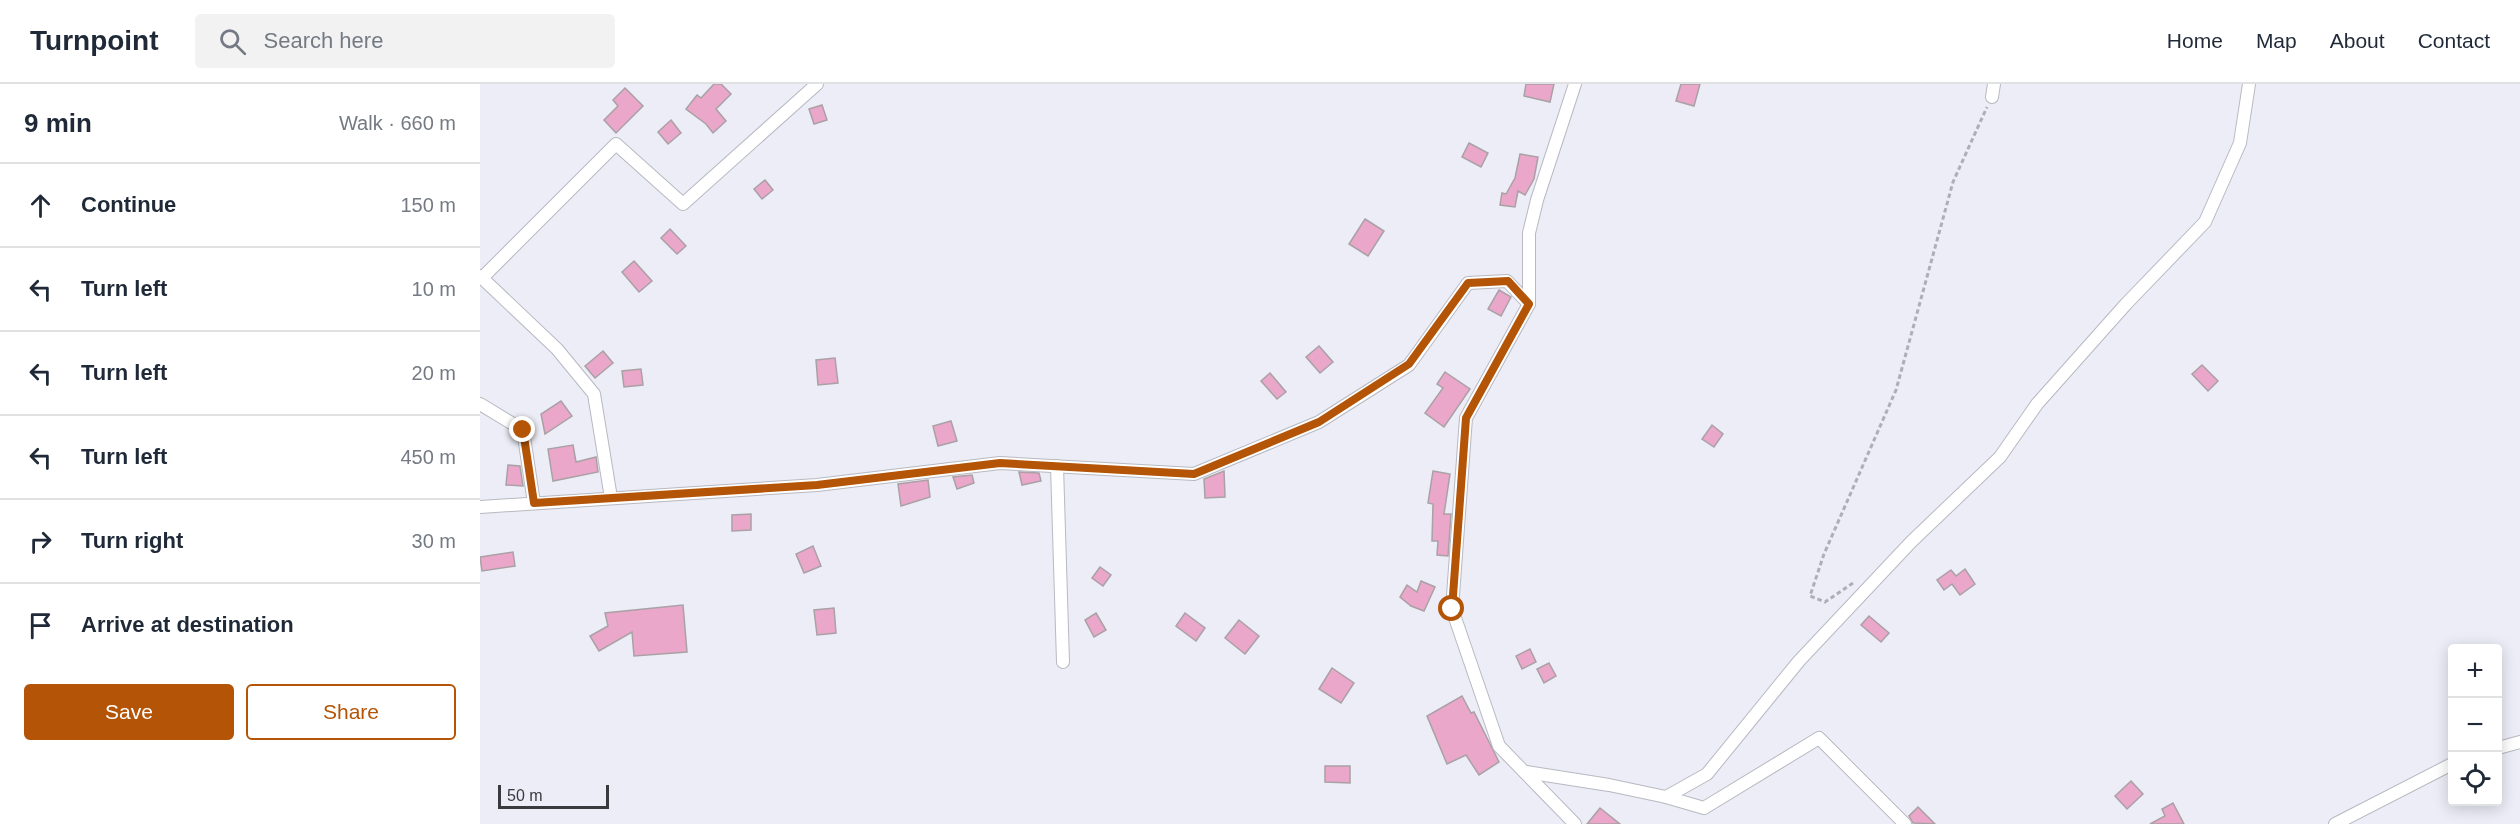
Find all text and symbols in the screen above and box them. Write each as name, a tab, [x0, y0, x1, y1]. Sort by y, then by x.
search box	[195, 14, 615, 68]
text: Turnpoint	[30, 25, 159, 56]
icon: search	[216, 25, 249, 58]
text: Search here	[264, 28, 383, 53]
text: Home	[2167, 29, 2223, 52]
text: Map	[2256, 29, 2297, 52]
text: About	[2330, 29, 2385, 52]
text: Contact	[2418, 29, 2490, 52]
text: 9 min	[24, 108, 92, 138]
text: Walk · 660 m	[339, 112, 456, 134]
icon: ahead	[24, 189, 57, 222]
text: Continue	[81, 192, 176, 217]
text: 150 m	[400, 194, 456, 216]
icon: left	[24, 273, 57, 306]
text: Turn left	[81, 276, 167, 301]
text: 10 m	[412, 278, 456, 300]
icon: left	[24, 357, 57, 390]
text: Turn left	[81, 360, 167, 385]
text: 20 m	[412, 362, 456, 384]
route end	[509, 416, 535, 442]
icon: left	[24, 441, 57, 474]
text: Turn left	[81, 444, 167, 469]
text: 450 m	[400, 446, 456, 468]
icon: right	[24, 525, 57, 558]
text: Turn right	[81, 528, 183, 553]
text: 30 m	[412, 530, 456, 552]
route start	[1438, 595, 1464, 621]
icon: arrive	[24, 609, 57, 642]
text: Arrive at destination	[81, 612, 294, 637]
map controls	[2448, 644, 2502, 806]
button: +	[2448, 644, 2502, 698]
button: Save	[24, 684, 234, 740]
button: Share	[246, 684, 456, 740]
button: −	[2448, 698, 2502, 752]
button: locate	[2448, 752, 2502, 806]
scale bar	[498, 782, 609, 810]
text: 50 m	[507, 787, 543, 804]

